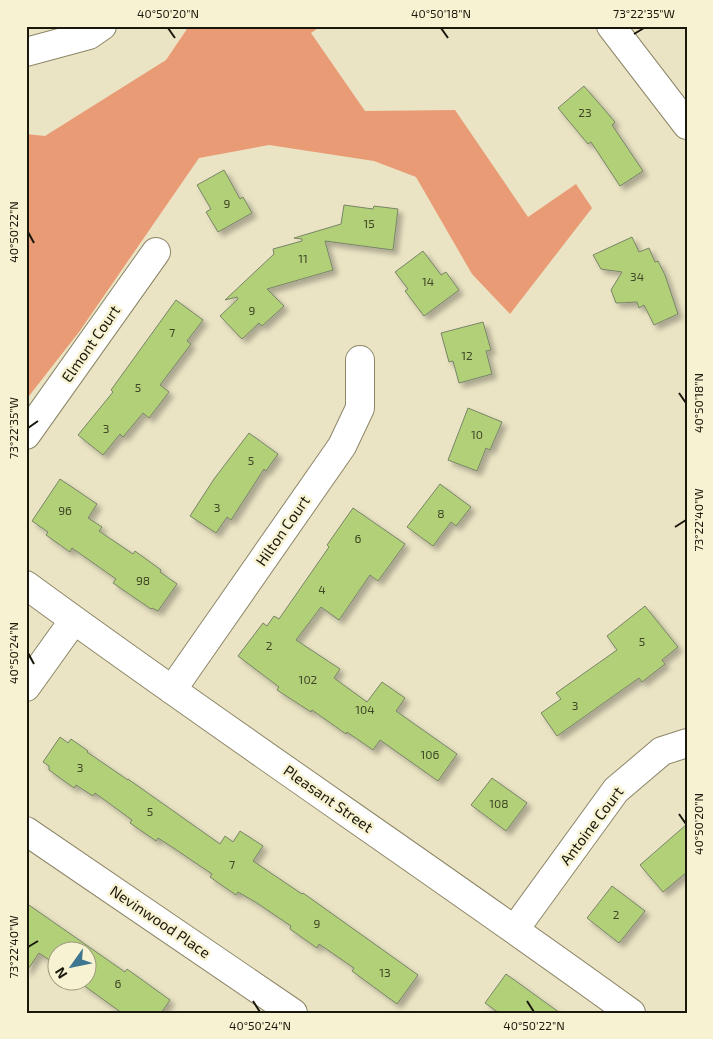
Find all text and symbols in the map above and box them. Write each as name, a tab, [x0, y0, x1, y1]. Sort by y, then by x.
text: 40°50'20"N	[137, 6, 199, 20]
text: 40°50'18"N	[411, 6, 471, 20]
text: 73°22'35"W	[613, 6, 675, 20]
house number: 23	[578, 105, 592, 119]
house number: 9	[224, 196, 231, 210]
text: 40°50'22"N	[6, 201, 20, 263]
house number: 15	[363, 216, 375, 230]
house number: 11	[298, 251, 308, 265]
house number: 34	[630, 269, 644, 283]
house number: 14	[422, 274, 434, 288]
street label: Elmont Court	[57, 301, 123, 385]
house number: 9	[249, 303, 256, 317]
house number: 7	[169, 325, 175, 339]
house number: 12	[461, 348, 473, 362]
text: 40°50'18"N	[691, 373, 705, 433]
house number: 5	[135, 380, 141, 394]
text: 73°22'35"W	[6, 397, 20, 459]
house number: 3	[103, 421, 109, 435]
house number: 10	[471, 427, 483, 441]
house number: 5	[248, 453, 254, 467]
text: 73°22'40"W	[691, 488, 705, 552]
street label: Hilton Court	[251, 492, 313, 569]
house number: 3	[214, 500, 220, 514]
house number: 96	[58, 503, 72, 517]
house number: 8	[437, 506, 445, 520]
house number: 6	[355, 531, 362, 545]
house number: 98	[136, 573, 150, 587]
house number: 4	[318, 582, 326, 596]
text: 40°50'24"N	[6, 622, 20, 684]
house number: 5	[639, 634, 645, 648]
house number: 2	[266, 638, 273, 652]
house number: 102	[299, 672, 318, 686]
house number: 3	[572, 698, 578, 712]
house number: 104	[355, 702, 375, 716]
house number: 106	[421, 747, 440, 761]
house number: 3	[77, 760, 83, 774]
street label: Pleasant Street	[280, 761, 377, 836]
street label: Antoine Court	[556, 782, 627, 868]
text: 40°50'20"N	[691, 793, 705, 855]
house number: 108	[489, 796, 509, 810]
house number: 5	[147, 804, 153, 818]
house number: 7	[229, 857, 235, 871]
street label: Nevinwood Place	[107, 881, 214, 961]
house number: 2	[613, 907, 620, 921]
text: 73°22'40"W	[6, 915, 20, 979]
house number: 9	[314, 916, 321, 930]
north arrow	[48, 942, 98, 992]
text: N	[51, 964, 71, 982]
house number: 13	[379, 965, 391, 979]
house number: 6	[115, 976, 122, 990]
text: 40°50'24"N	[229, 1018, 291, 1032]
text: 40°50'22"N	[503, 1018, 565, 1032]

